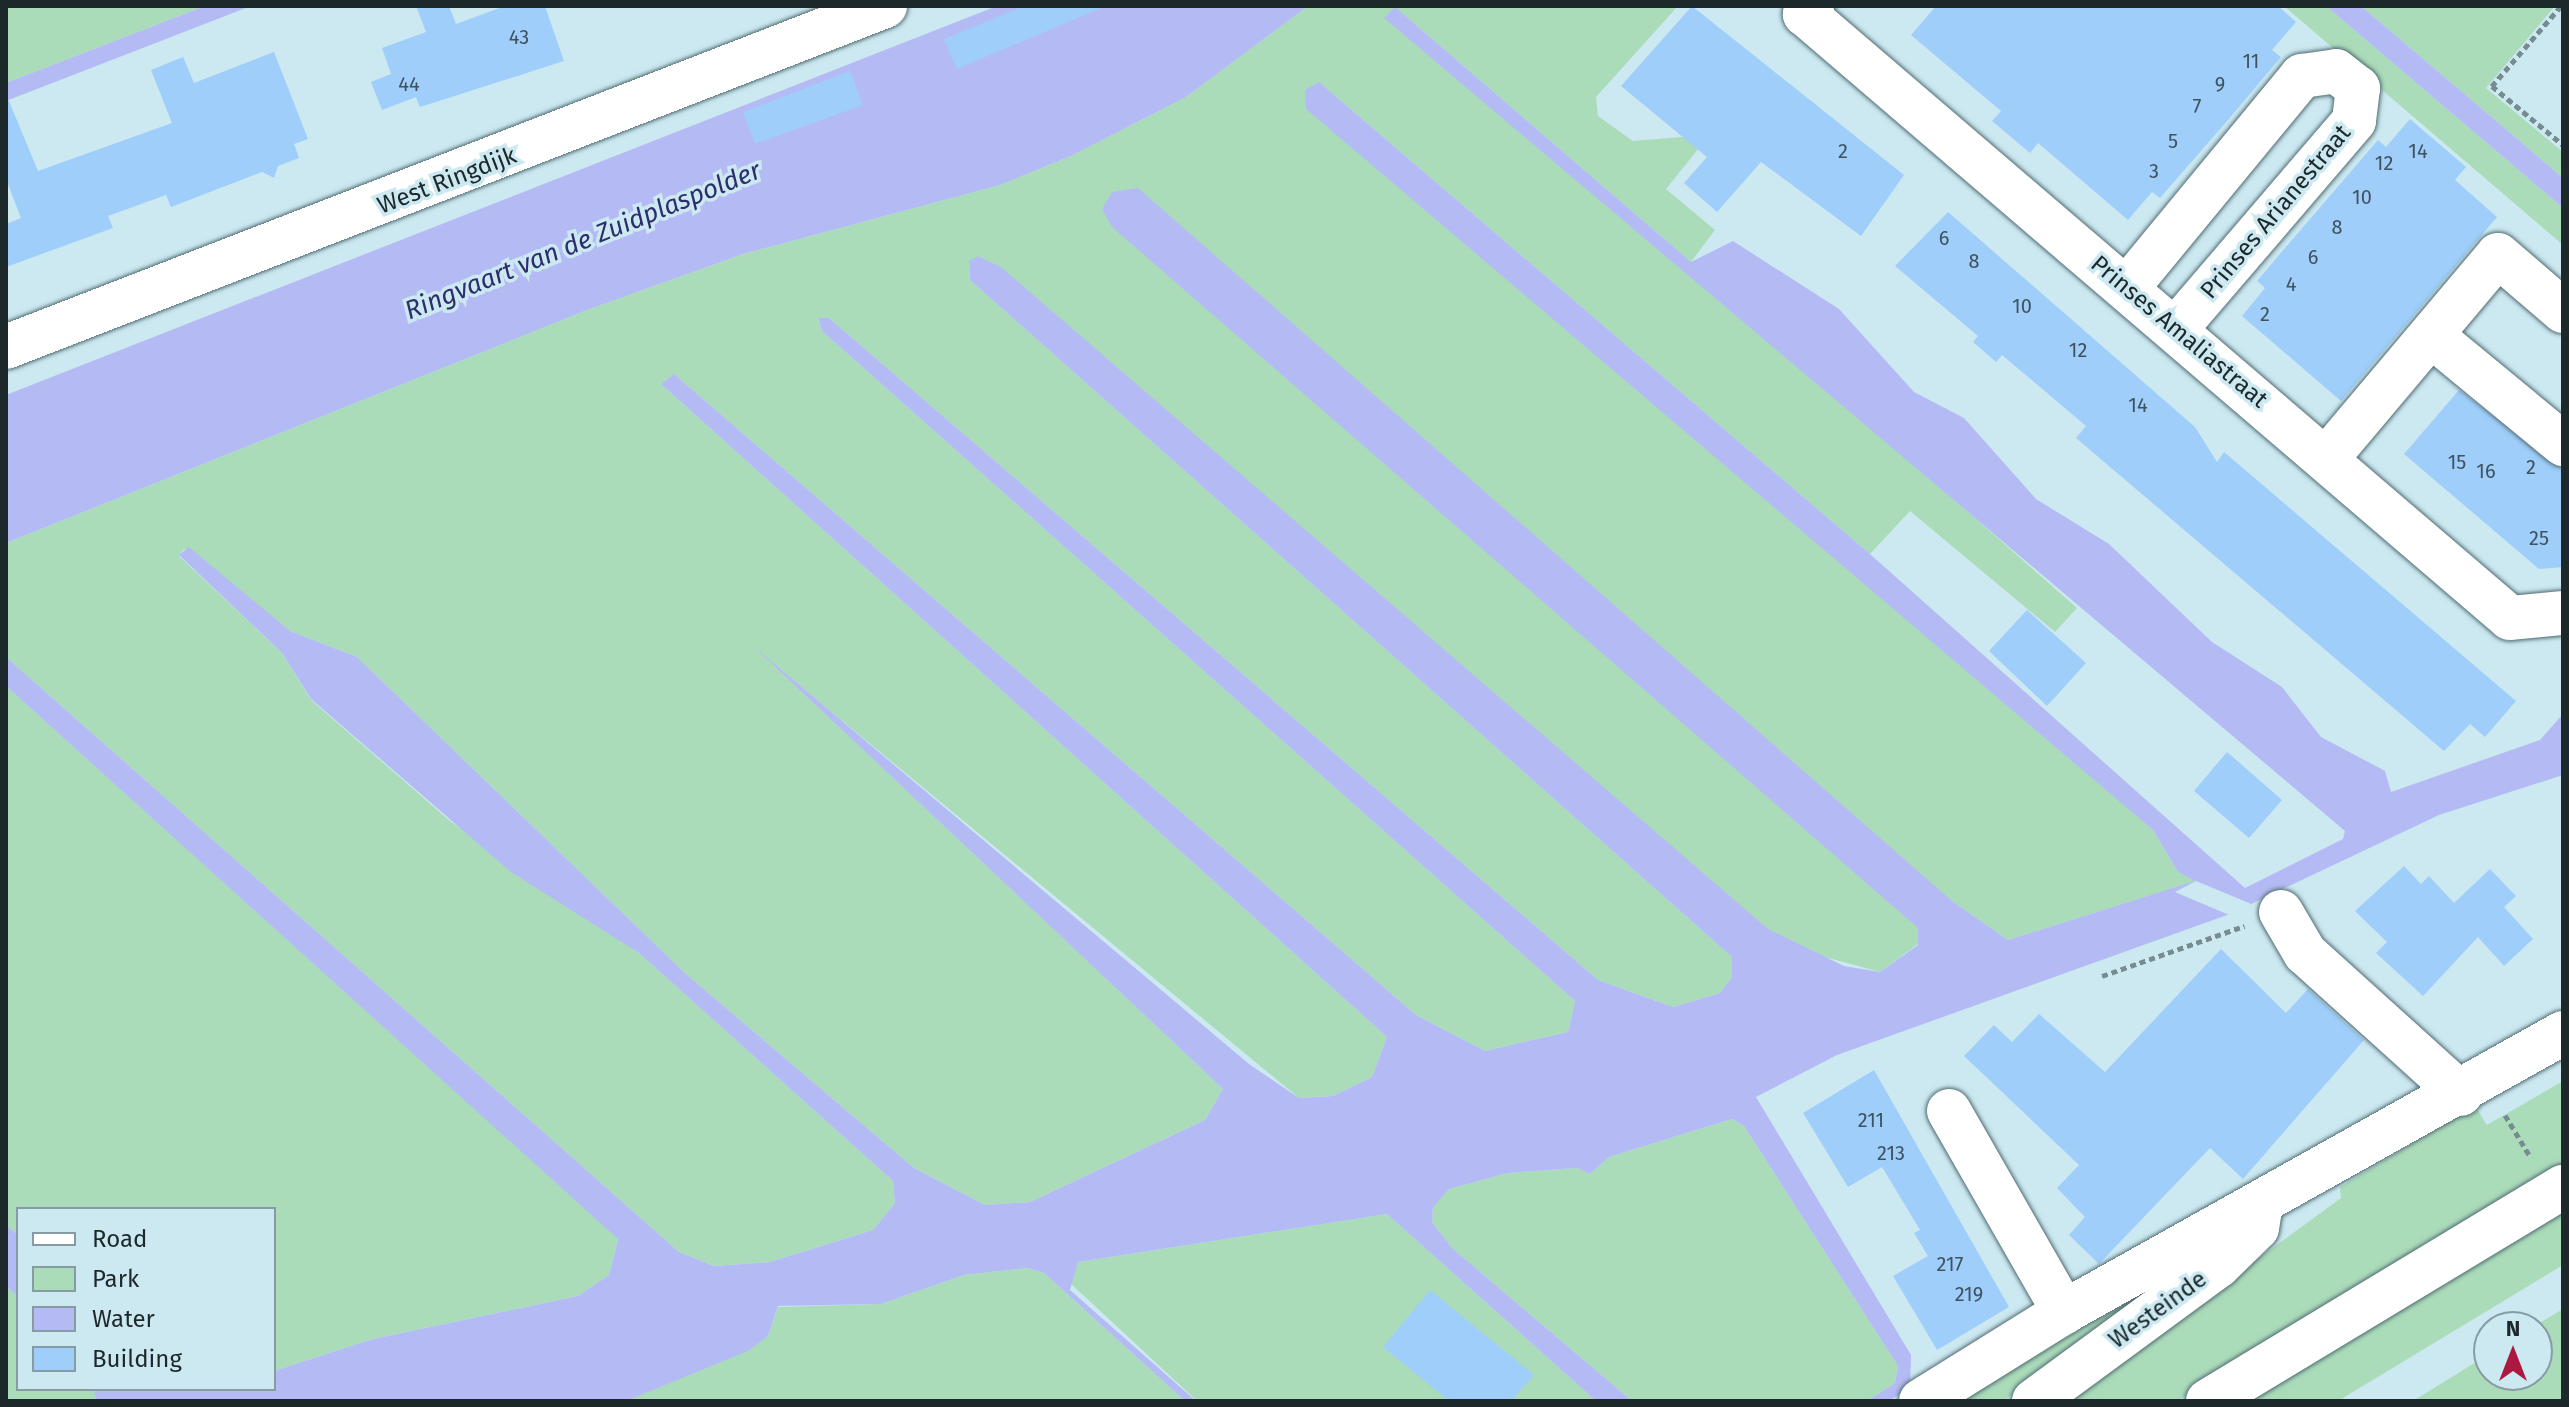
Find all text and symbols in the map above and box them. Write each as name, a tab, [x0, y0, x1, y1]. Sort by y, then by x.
house number: 43	[509, 25, 529, 49]
house number: 11	[2242, 49, 2260, 73]
house number: 44	[398, 72, 420, 96]
house number: 9	[2215, 72, 2225, 96]
house number: 7	[2193, 94, 2201, 118]
street label: Prinses Arianestraat	[2195, 119, 2357, 305]
house number: 5	[2168, 129, 2178, 153]
house number: 2	[1838, 139, 1848, 163]
house number: 14	[2408, 139, 2428, 163]
street label: West Ringdijk	[373, 141, 521, 221]
house number: 12	[2375, 151, 2393, 175]
water label: Ringvaart van de Zuidplaspolder	[400, 155, 766, 327]
house number: 3	[2149, 159, 2159, 183]
house number: 10	[2352, 185, 2372, 209]
house number: 8	[2331, 215, 2343, 239]
house number: 6	[1939, 226, 1949, 250]
house number: 6	[2308, 245, 2318, 269]
house number: 8	[1968, 249, 1980, 273]
street label: Prinses Amaliastraat	[2085, 250, 2273, 414]
house number: 4	[2286, 272, 2296, 296]
house number: 10	[2012, 294, 2032, 318]
house number: 2	[2260, 302, 2270, 326]
house number: 12	[2069, 338, 2087, 362]
house number: 14	[2128, 393, 2148, 417]
house number: 15	[2448, 450, 2466, 474]
house number: 2	[2526, 455, 2536, 479]
house number: 16	[2476, 459, 2496, 483]
house number: 25	[2529, 526, 2549, 550]
house number: 211	[1858, 1108, 1884, 1132]
house number: 213	[1877, 1141, 1905, 1165]
legend	[16, 1207, 276, 1391]
text: Road	[92, 1225, 147, 1253]
house number: 217	[1937, 1252, 1963, 1276]
text: Park	[92, 1265, 139, 1293]
street label: Westeinde	[2104, 1265, 2212, 1355]
house number: 219	[1955, 1282, 1983, 1306]
text: Water	[92, 1305, 155, 1333]
north arrow	[2473, 1311, 2553, 1391]
text: N	[2506, 1315, 2520, 1342]
text: Building	[92, 1345, 182, 1373]

